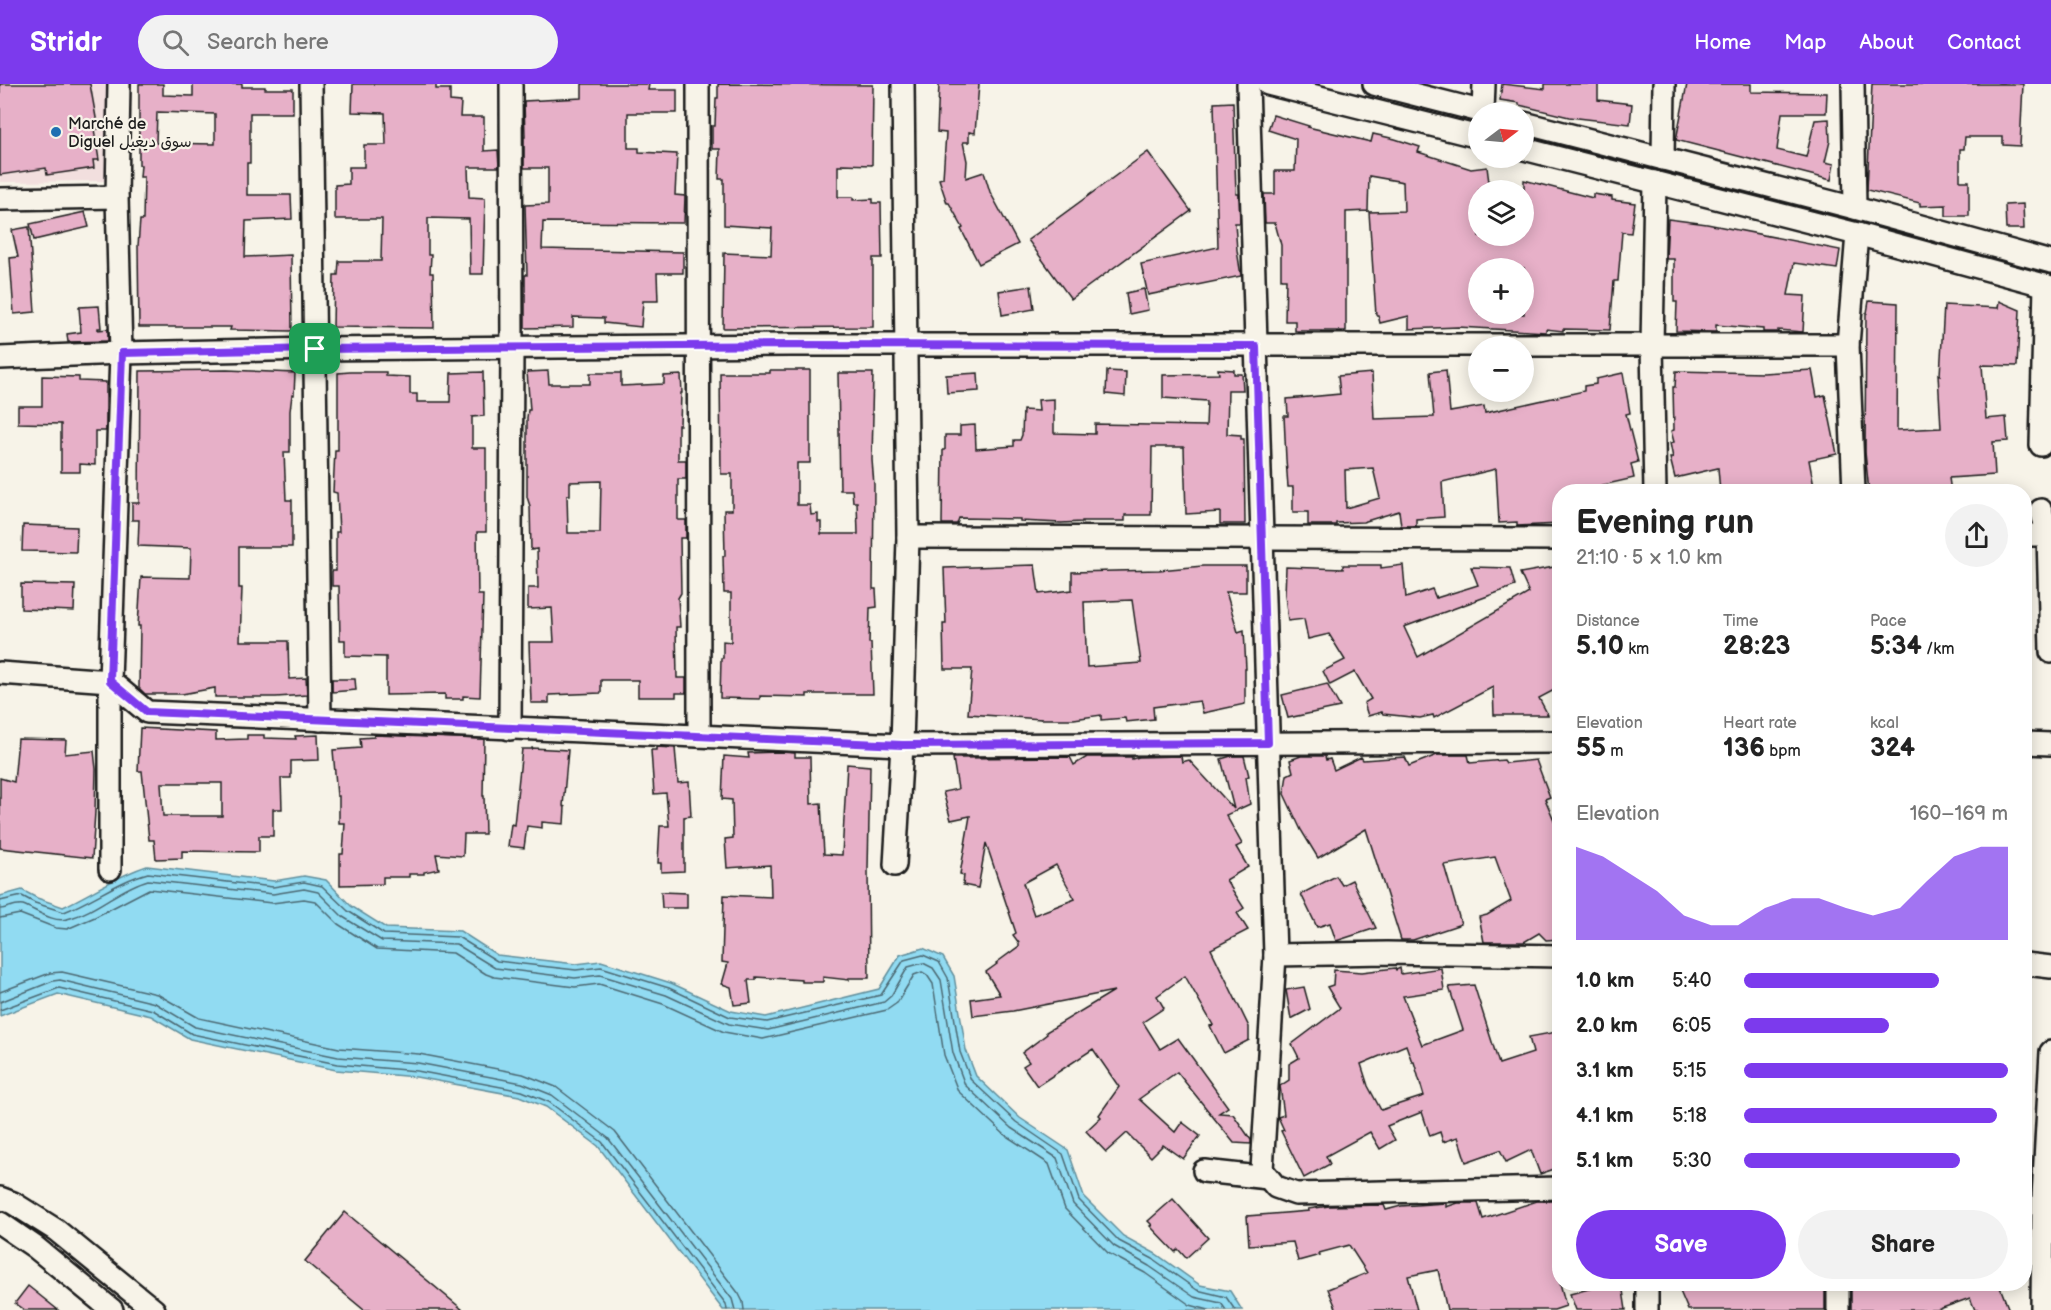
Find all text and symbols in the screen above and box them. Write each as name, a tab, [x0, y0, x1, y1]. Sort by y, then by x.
search box	[138, 15, 558, 69]
text: Stridr	[30, 26, 102, 59]
icon: search	[159, 26, 192, 59]
text: Search here	[207, 29, 329, 56]
text: Home	[1694, 30, 1751, 55]
text: Map	[1784, 30, 1826, 55]
text: About	[1859, 30, 1914, 55]
text: Contact	[1947, 30, 2021, 55]
north arrow	[1468, 102, 1534, 168]
map controls	[1468, 102, 1534, 402]
place label: Marché de Diguel سوق ديغيل	[68, 115, 192, 152]
marker: Marché de Diguel سوق ديغيل	[49, 125, 63, 139]
button: layers	[1468, 180, 1534, 246]
button: +	[1468, 258, 1534, 324]
pin	[289, 323, 340, 374]
icon: arrive	[298, 332, 331, 365]
button: −	[1468, 336, 1534, 402]
text: Evening run	[1576, 503, 1754, 543]
button: share	[1945, 504, 2008, 567]
text: 21:10 · 5 × 1.0 km	[1576, 546, 1723, 570]
text: Distance	[1576, 612, 1640, 631]
text: Time	[1723, 612, 1758, 631]
text: Pace	[1870, 612, 1906, 631]
text: 5.10	[1576, 631, 1624, 662]
text: 28:23	[1723, 631, 1791, 662]
text: 5:34	[1870, 631, 1922, 662]
text: km	[1624, 640, 1649, 659]
text: /km	[1922, 640, 1954, 659]
text: Elevation	[1576, 714, 1643, 733]
text: Heart rate	[1723, 714, 1797, 733]
text: kcal	[1870, 714, 1899, 733]
text: 55	[1576, 733, 1606, 764]
text: 136	[1723, 733, 1765, 764]
text: 324	[1870, 733, 1915, 764]
text: m	[1606, 742, 1624, 761]
text: bpm	[1765, 742, 1801, 761]
text: Elevation	[1576, 802, 1659, 826]
text: 160–169 m	[1910, 802, 2008, 826]
text: 1.0 km	[1576, 969, 1634, 993]
text: 5:40	[1672, 969, 1711, 993]
text: 2.0 km	[1576, 1014, 1638, 1038]
text: 6:05	[1672, 1014, 1711, 1038]
text: 3.1 km	[1576, 1059, 1633, 1083]
text: 5:15	[1672, 1059, 1707, 1083]
text: 4.1 km	[1576, 1104, 1634, 1128]
text: 5:18	[1672, 1104, 1707, 1128]
text: 5.1 km	[1576, 1149, 1633, 1173]
text: 5:30	[1672, 1149, 1712, 1173]
button: Save	[1576, 1210, 1786, 1279]
button: Share	[1798, 1210, 2008, 1279]

